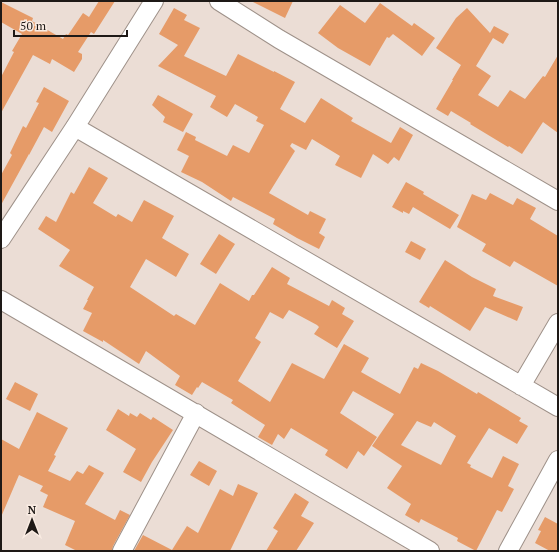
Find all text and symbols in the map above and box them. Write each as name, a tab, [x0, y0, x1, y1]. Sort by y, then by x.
scale bar	[14, 12, 127, 38]
text: 50 m	[20, 18, 47, 33]
north arrow	[12, 500, 52, 540]
text: N	[28, 503, 37, 517]

